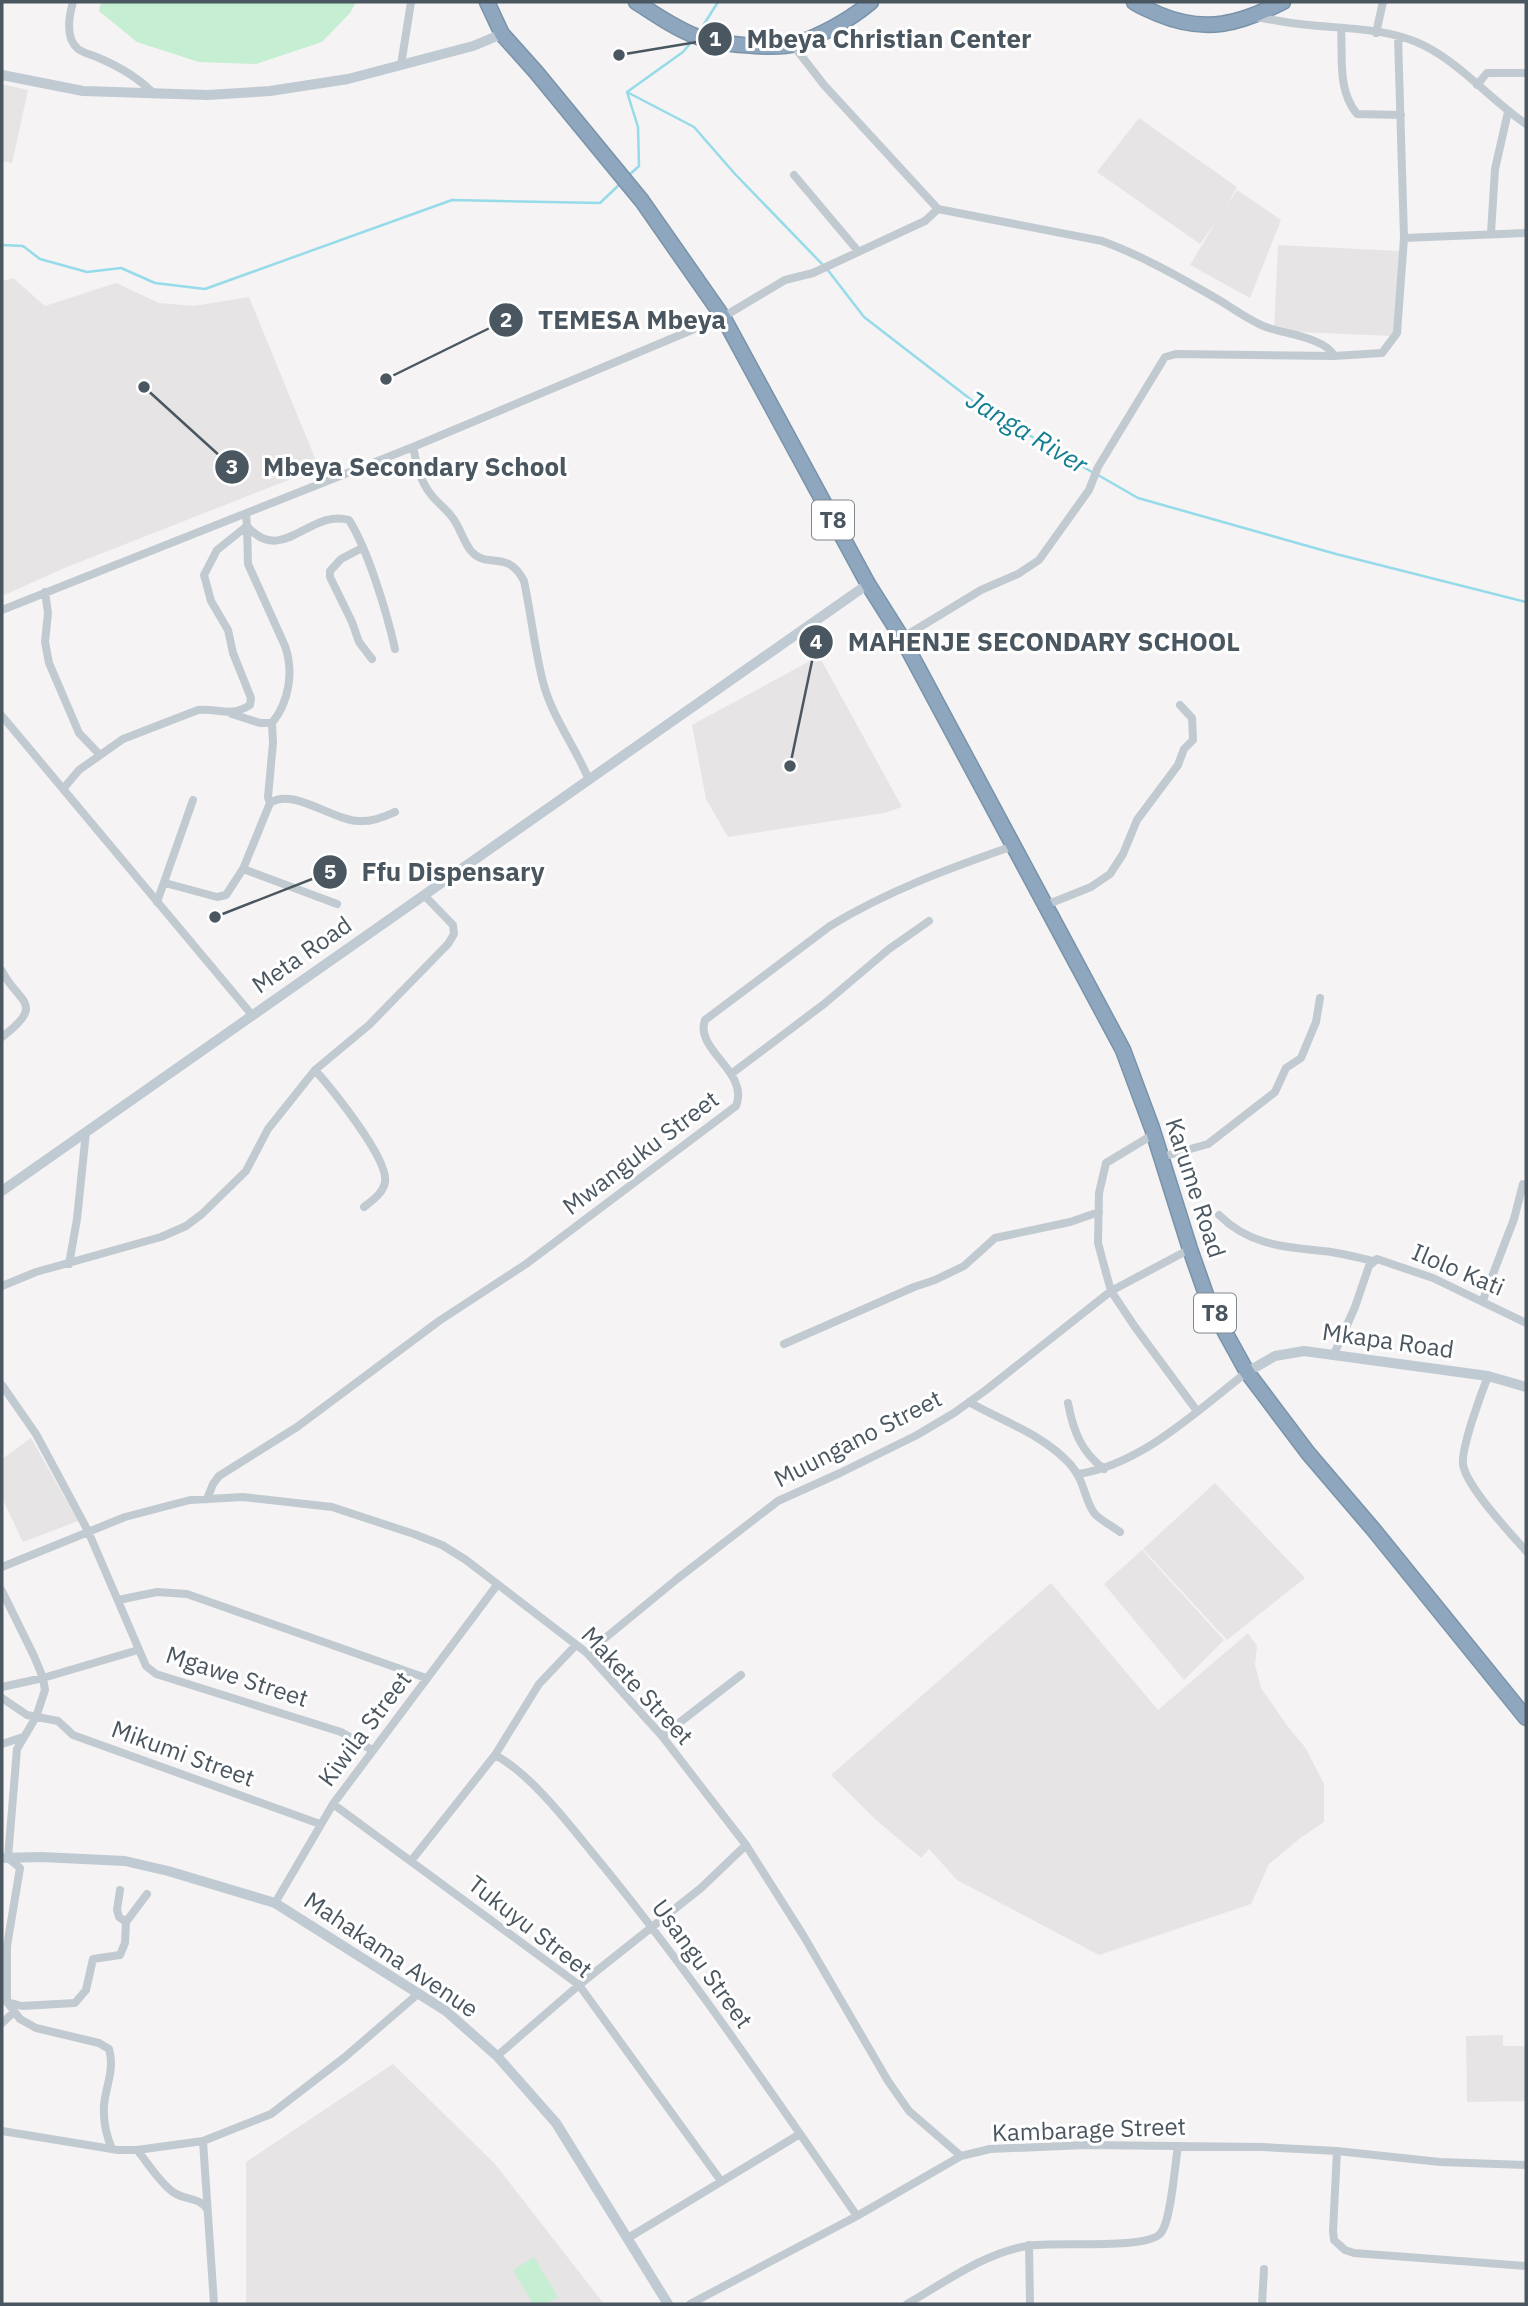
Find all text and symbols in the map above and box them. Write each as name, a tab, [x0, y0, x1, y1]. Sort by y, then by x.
callout: Mbeya Christian Center	[697, 15, 1045, 62]
text: Mbeya Christian Center	[746, 21, 1032, 55]
text: 1	[709, 24, 722, 52]
callout: TEMESA Mbeya	[489, 296, 740, 343]
text: TEMESA Mbeya	[538, 302, 726, 336]
text: 2	[500, 305, 512, 333]
water label: Janga River	[961, 382, 1096, 481]
callout: Mbeya Secondary School	[214, 443, 581, 490]
text: Mbeya Secondary School	[263, 449, 567, 483]
text: 3	[226, 452, 238, 480]
road number: T8	[812, 500, 854, 540]
callout: MAHENJE SECONDARY SCHOOL	[798, 618, 1254, 665]
text: MAHENJE SECONDARY SCHOOL	[848, 624, 1240, 658]
text: 4	[810, 627, 822, 655]
callout: Ffu Dispensary	[313, 848, 559, 895]
text: Ffu Dispensary	[361, 854, 545, 888]
text: 5	[324, 857, 336, 885]
street label: Meta Road	[245, 908, 358, 1000]
street label: Mwanguku Street	[556, 1083, 725, 1222]
street label: Karume Road	[1158, 1114, 1234, 1262]
street label: Ilolo Kati	[1407, 1235, 1509, 1303]
road number: T8	[1194, 1294, 1236, 1332]
street label: Mkapa Road	[1320, 1315, 1456, 1365]
street label: Muungano Street	[768, 1382, 947, 1494]
street label: Makete Street	[575, 1619, 701, 1751]
street label: Mgawe Street	[162, 1638, 313, 1714]
street label: Kiwila Street	[310, 1664, 418, 1793]
street label: Mikumi Street	[107, 1712, 259, 1794]
street label: Tukuyu Street	[462, 1868, 599, 1985]
street label: Mahakama Avenue	[298, 1884, 485, 2024]
street label: Usangu Street	[645, 1892, 760, 2034]
street label: Kambarage Street	[991, 2110, 1187, 2148]

